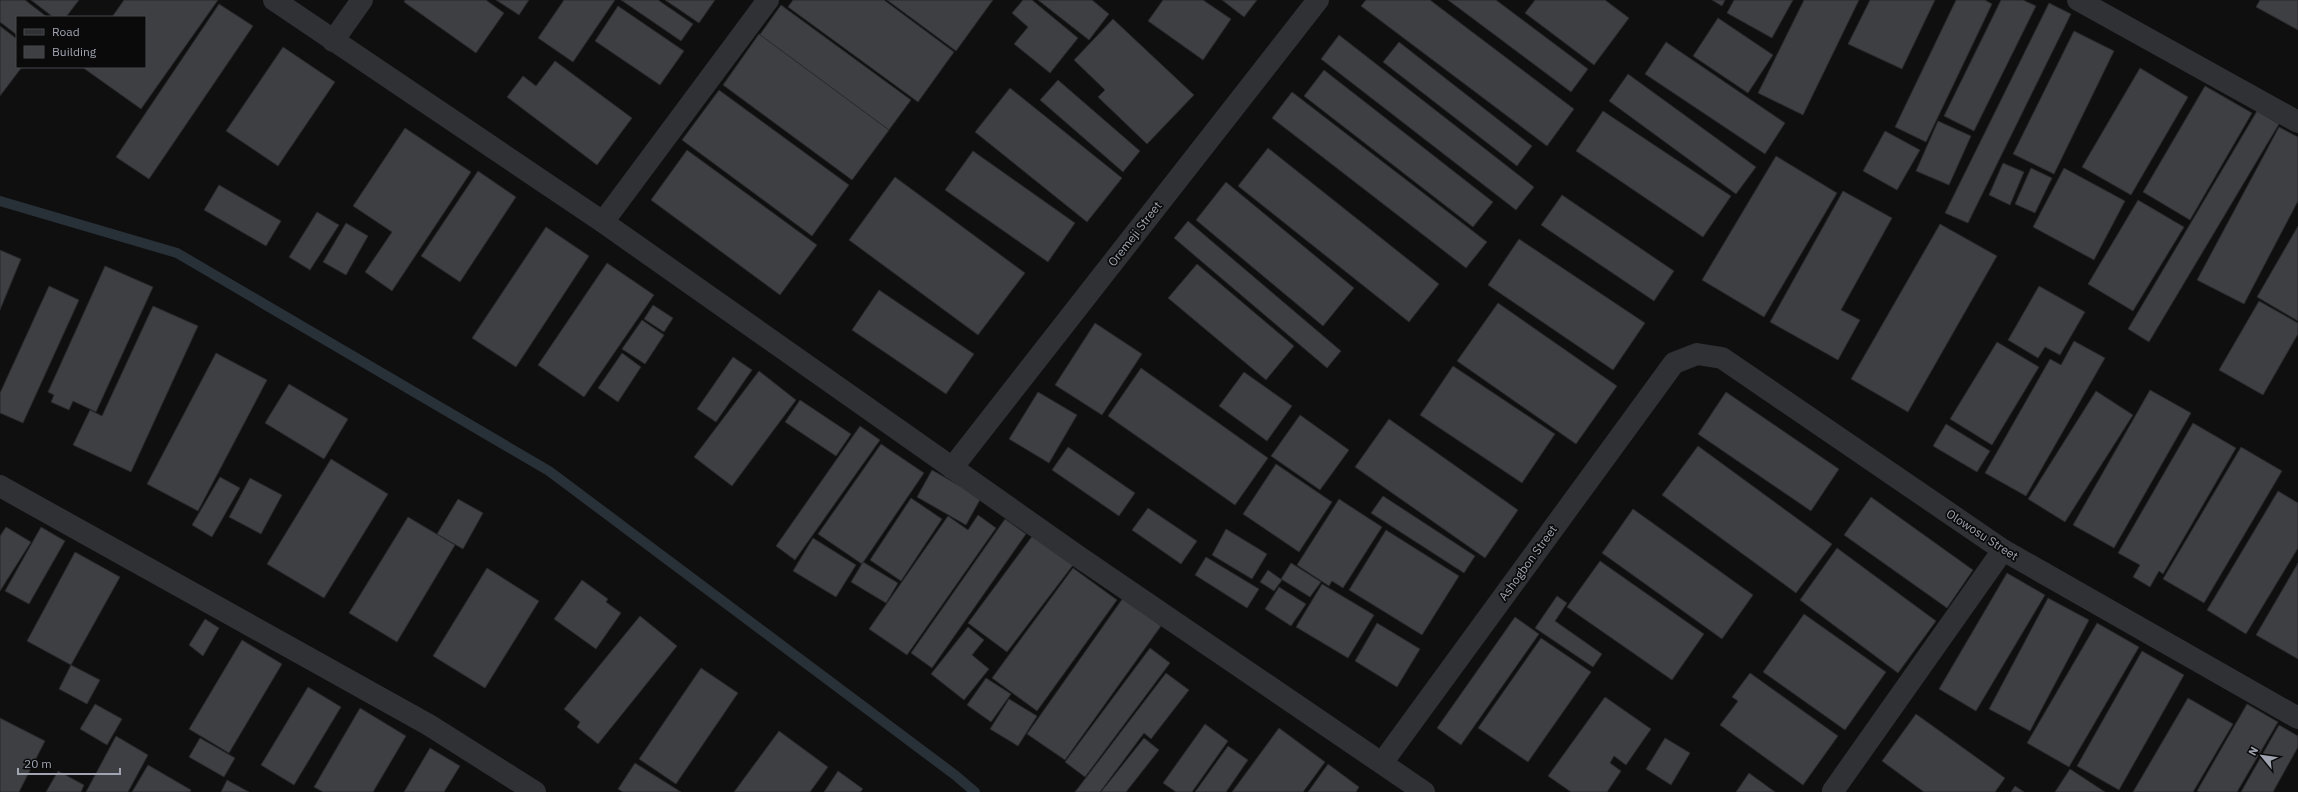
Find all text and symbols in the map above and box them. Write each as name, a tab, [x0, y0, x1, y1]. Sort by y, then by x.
legend	[16, 16, 146, 68]
text: Road	[52, 24, 80, 39]
text: Building	[52, 44, 97, 59]
street label: Oremeji Street	[1105, 198, 1165, 269]
street label: Olowosu Street	[1944, 506, 2021, 563]
street label: Ashogbon Street	[1495, 522, 1560, 603]
north arrow	[2242, 736, 2282, 776]
text: N	[2245, 744, 2261, 758]
scale bar	[18, 750, 120, 776]
text: 20 m	[24, 756, 52, 771]

